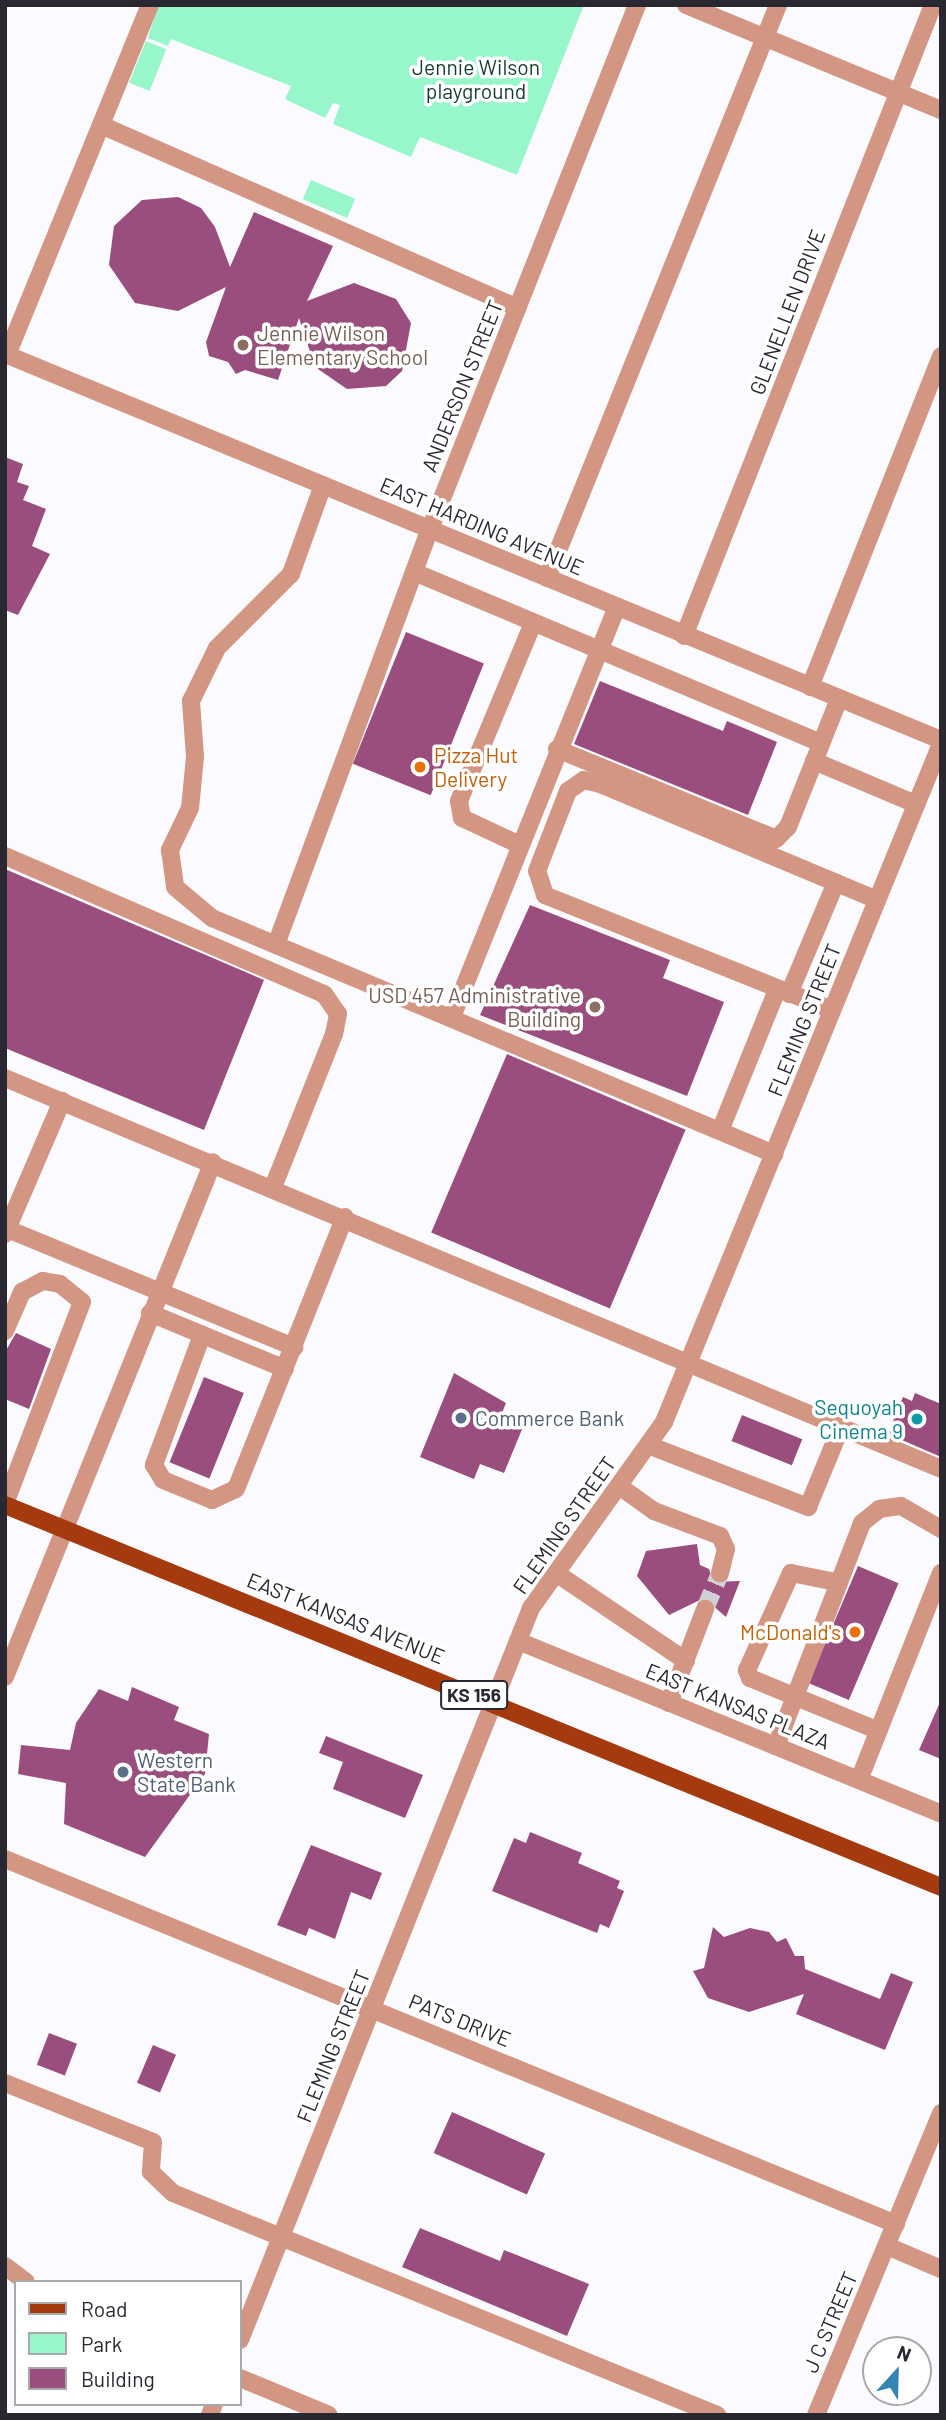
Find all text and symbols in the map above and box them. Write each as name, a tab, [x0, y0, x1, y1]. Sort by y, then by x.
park label: Jennie Wilson playground	[412, 54, 540, 104]
street label: GLENELLEN DRIVE	[744, 226, 830, 398]
street label: ANDERSON STREET	[416, 296, 508, 476]
place label: Jennie Wilson Elementary School	[257, 320, 428, 370]
marker: Jennie Wilson Elementary School	[235, 337, 251, 353]
street label: EAST HARDING AVENUE	[376, 472, 588, 580]
place label: Pizza Hut Delivery	[434, 742, 518, 792]
marker: Pizza Hut Delivery	[412, 759, 428, 775]
street label: FLEMING STREET	[762, 940, 846, 1100]
place label: USD 457 Administrative Building	[368, 982, 581, 1032]
marker: USD 457 Administrative Building	[587, 999, 603, 1015]
place label: Sequoyah Cinema 9	[814, 1394, 903, 1444]
place label: Commerce Bank	[475, 1405, 624, 1431]
marker: Commerce Bank	[453, 1410, 469, 1426]
marker: Sequoyah Cinema 9	[909, 1411, 925, 1427]
street label: FLEMING STREET	[507, 1451, 621, 1599]
street label: EAST KANSAS AVENUE	[244, 1567, 448, 1669]
place label: McDonald's	[740, 1619, 841, 1645]
marker: McDonald's	[847, 1624, 863, 1640]
street label: EAST KANSAS PLAZA	[642, 1658, 834, 1754]
road number: KS 156	[439, 1680, 509, 1710]
place label: Western State Bank	[137, 1747, 236, 1797]
marker: Western State Bank	[115, 1764, 131, 1780]
street label: FLEMING STREET	[291, 1966, 375, 2126]
street label: PATS DRIVE	[405, 1988, 515, 2052]
street label: J C STREET	[797, 2268, 863, 2376]
legend	[14, 2280, 242, 2406]
text: Road	[81, 2296, 127, 2321]
text: Park	[81, 2331, 122, 2356]
north arrow	[862, 2336, 932, 2406]
text: N	[894, 2340, 914, 2366]
text: Building	[81, 2366, 155, 2391]

